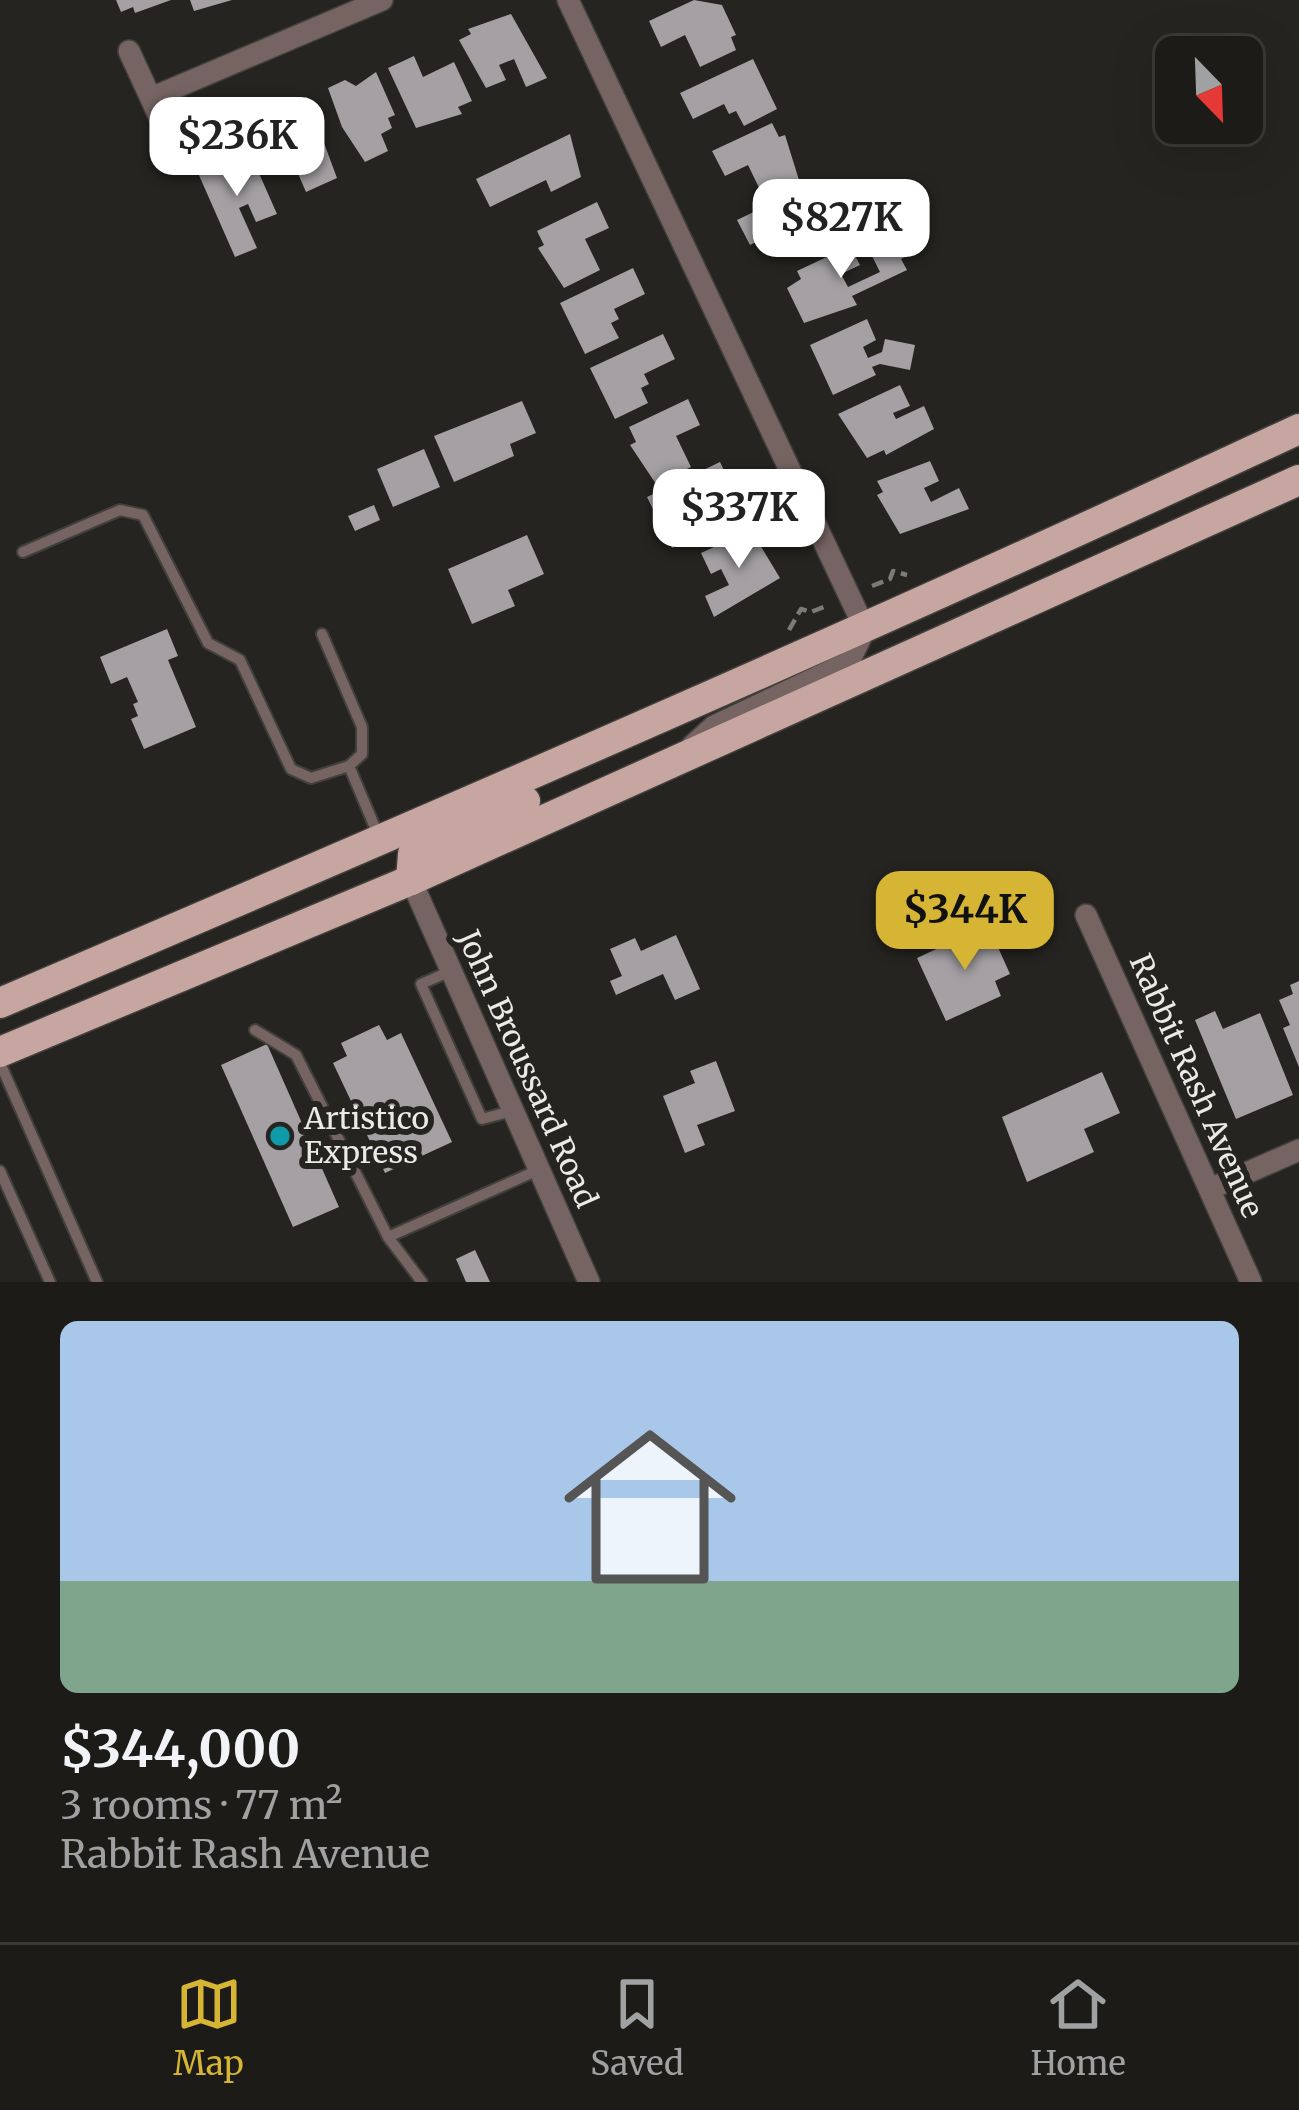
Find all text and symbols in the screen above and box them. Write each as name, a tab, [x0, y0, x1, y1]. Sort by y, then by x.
north arrow	[1155, 36, 1263, 144]
map controls	[1155, 36, 1263, 144]
pin: $236K	[153, 97, 321, 199]
text: $236K	[176, 111, 298, 160]
pin: $827K	[757, 179, 925, 281]
text: $827K	[780, 193, 902, 242]
pin: $337K	[655, 469, 823, 571]
text: $337K	[680, 483, 798, 532]
pin: $344K	[881, 871, 1049, 973]
text: $344K	[903, 885, 1027, 934]
street label: John Broussard Road	[449, 923, 606, 1213]
street label: Rabbit Rash Avenue	[1122, 948, 1272, 1223]
place label: Artistico Express	[303, 1099, 429, 1171]
marker: Artistico Express	[267, 1123, 293, 1149]
icon: home	[542, 1399, 758, 1615]
text: $344,000	[60, 1717, 300, 1781]
text: 3 rooms · 77 m²	[60, 1781, 342, 1830]
text: Rabbit Rash Avenue	[60, 1830, 430, 1879]
tab: Map	[173, 1971, 244, 2084]
tab: Saved	[590, 1971, 684, 2084]
tab: Home	[1031, 1971, 1126, 2084]

